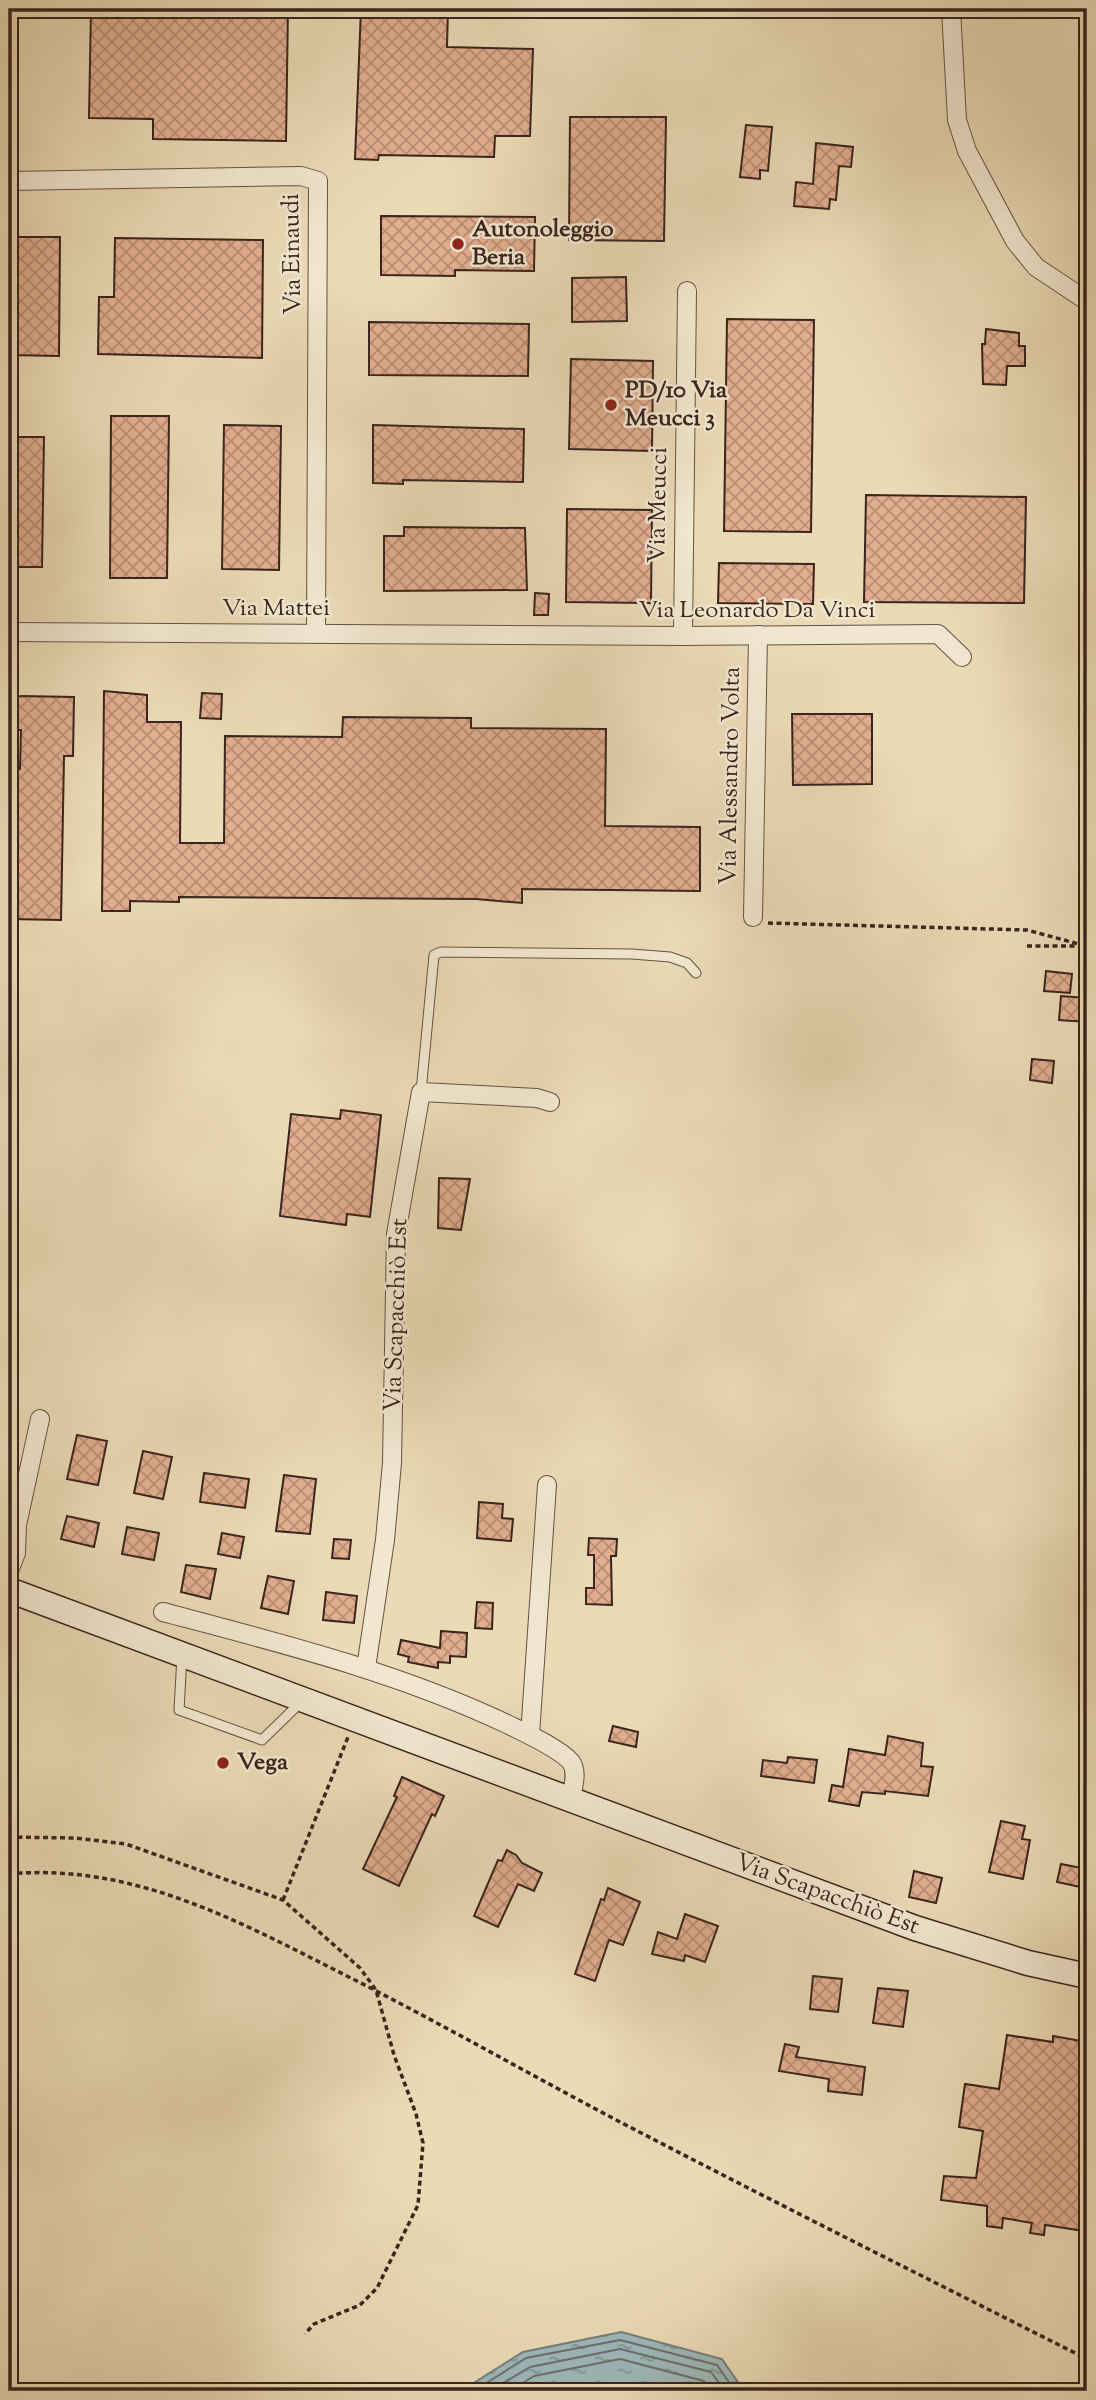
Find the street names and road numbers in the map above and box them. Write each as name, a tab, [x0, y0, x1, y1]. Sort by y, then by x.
street label: Via Einaudi	[275, 193, 311, 315]
street label: Via Meucci	[641, 446, 677, 563]
street label: Via Mattei	[222, 592, 330, 626]
street label: Via Leonardo Da Vinci	[639, 594, 876, 628]
street label: Via Alessandro Volta	[712, 667, 750, 885]
street label: Via Scapacchiò Est	[377, 1218, 417, 1412]
street label: Via Scapacchiò Est	[730, 1846, 924, 1944]

